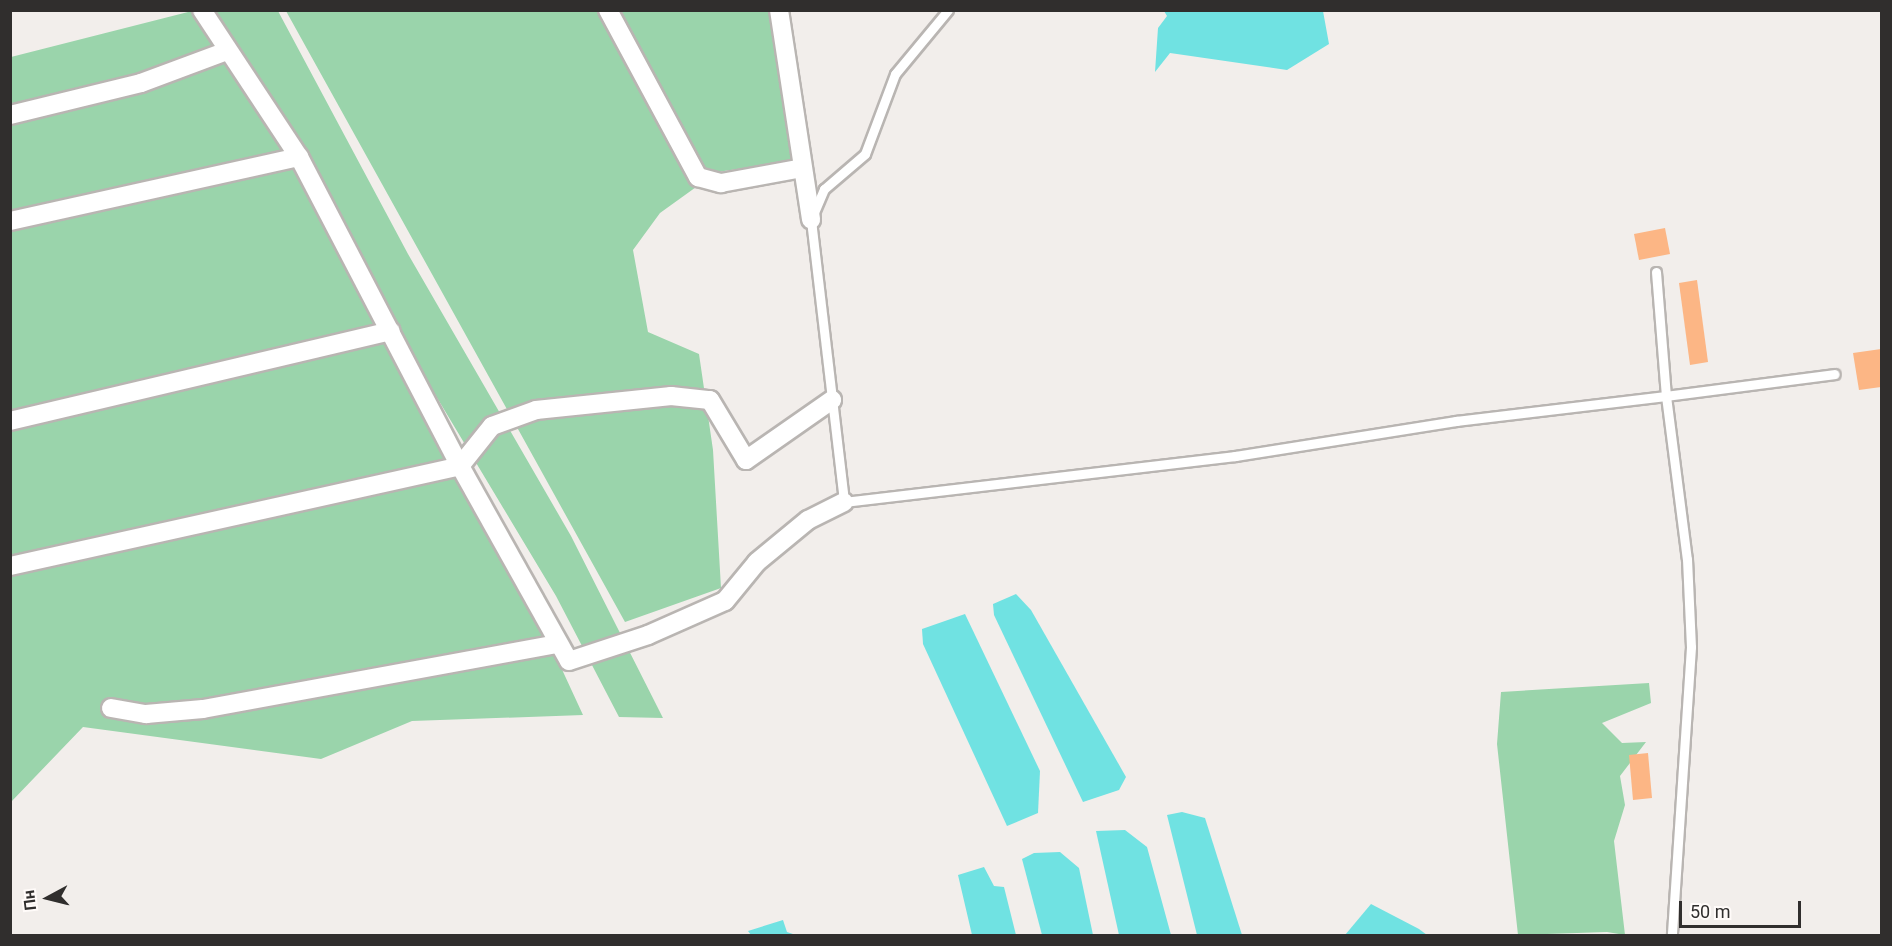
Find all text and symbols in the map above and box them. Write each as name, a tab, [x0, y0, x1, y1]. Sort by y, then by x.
north arrow	[18, 868, 78, 928]
text: Пн	[19, 889, 40, 912]
scale bar	[1682, 889, 1804, 927]
text: 50 m	[1690, 901, 1730, 922]

